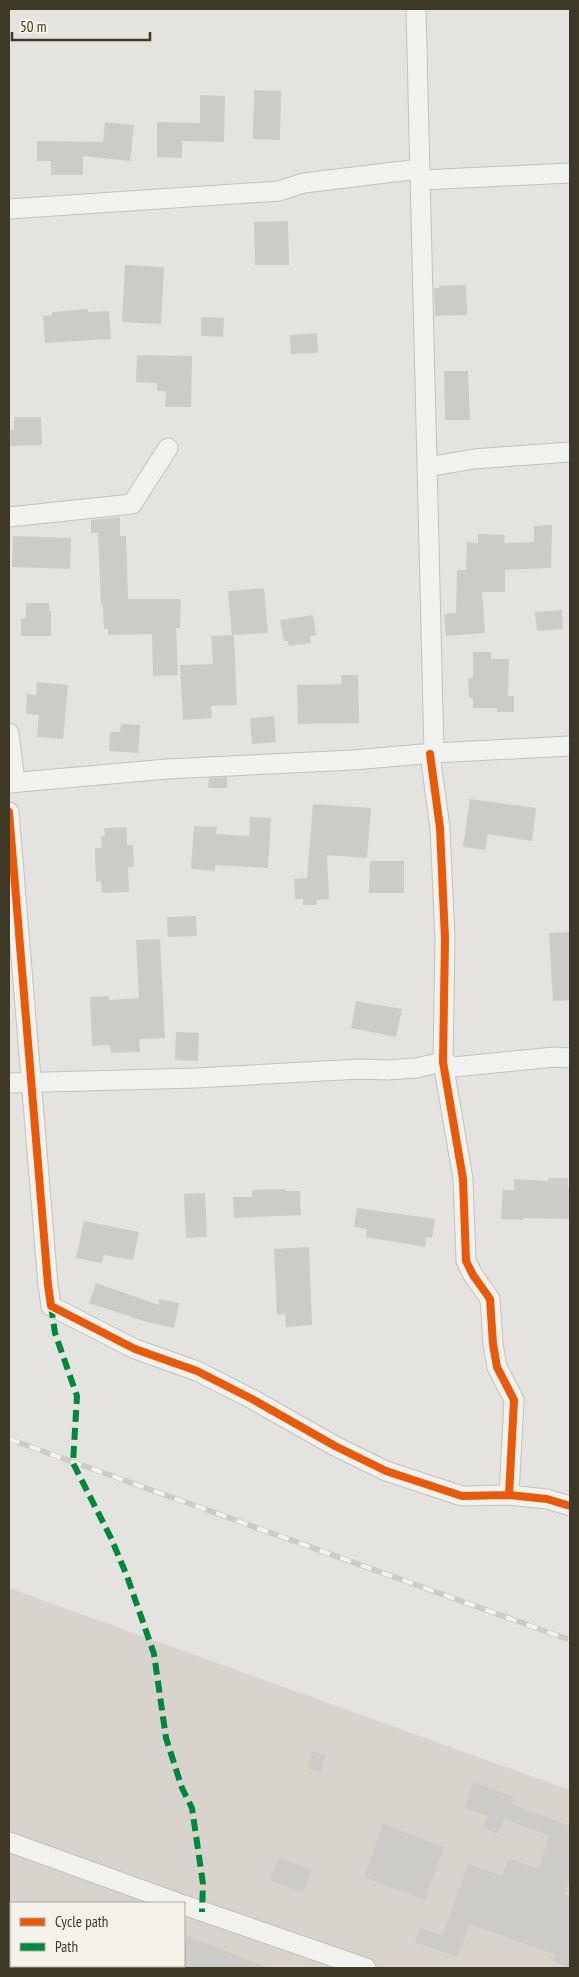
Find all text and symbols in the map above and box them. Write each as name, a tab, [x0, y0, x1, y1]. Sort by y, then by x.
scale bar	[12, 10, 150, 42]
text: 50 m	[20, 17, 46, 36]
legend	[10, 1902, 185, 1967]
text: Cycle path	[55, 1912, 108, 1931]
text: Path	[55, 1937, 78, 1956]

